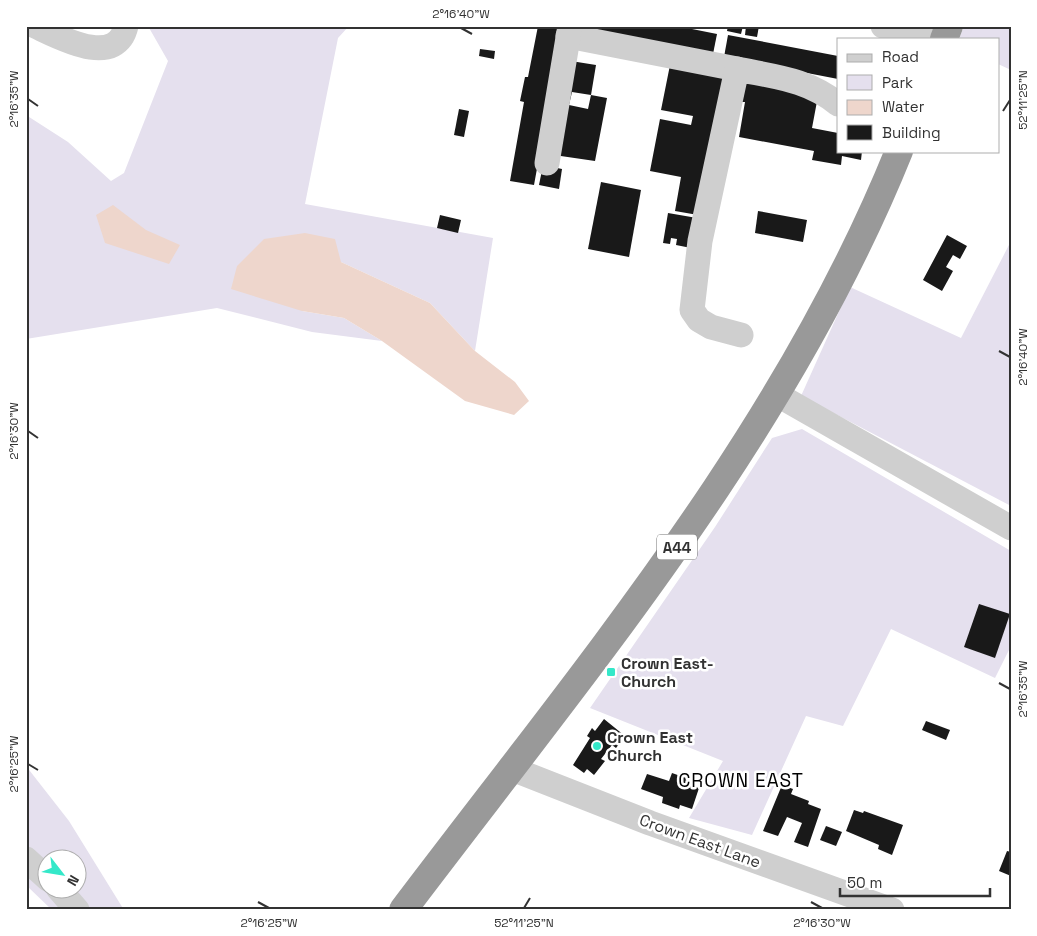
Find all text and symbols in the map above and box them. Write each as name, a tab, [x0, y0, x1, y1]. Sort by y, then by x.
text: 2°16'40"W	[432, 6, 490, 22]
legend	[837, 38, 1000, 152]
text: Road	[882, 47, 919, 66]
text: 2°16'35"W	[6, 70, 22, 128]
text: 52°11'25"N	[1015, 70, 1031, 130]
text: Park	[882, 73, 913, 92]
text: Water	[882, 97, 925, 116]
text: Building	[882, 123, 941, 142]
text: 2°16'40"W	[1015, 328, 1031, 386]
text: 2°16'30"W	[6, 402, 22, 460]
road number: A44	[657, 534, 697, 560]
place label: Crown East- Church	[621, 653, 714, 692]
text: 2°16'35"W	[1015, 660, 1031, 718]
marker: Crown East- Church	[605, 666, 617, 678]
place label: Crown East Church	[607, 727, 693, 766]
text: 2°16'25"W	[6, 735, 22, 793]
marker: Crown East Church	[591, 740, 603, 752]
district label: CROWN EAST	[678, 768, 804, 793]
street label: Crown East Lane	[636, 809, 764, 873]
north arrow	[38, 848, 88, 898]
scale bar	[840, 866, 990, 898]
text: N	[63, 872, 83, 889]
text: 50 m	[847, 873, 882, 892]
text: 2°16'25"W	[240, 915, 298, 931]
text: 52°11'25"N	[494, 915, 554, 931]
text: 2°16'30"W	[793, 915, 851, 931]

